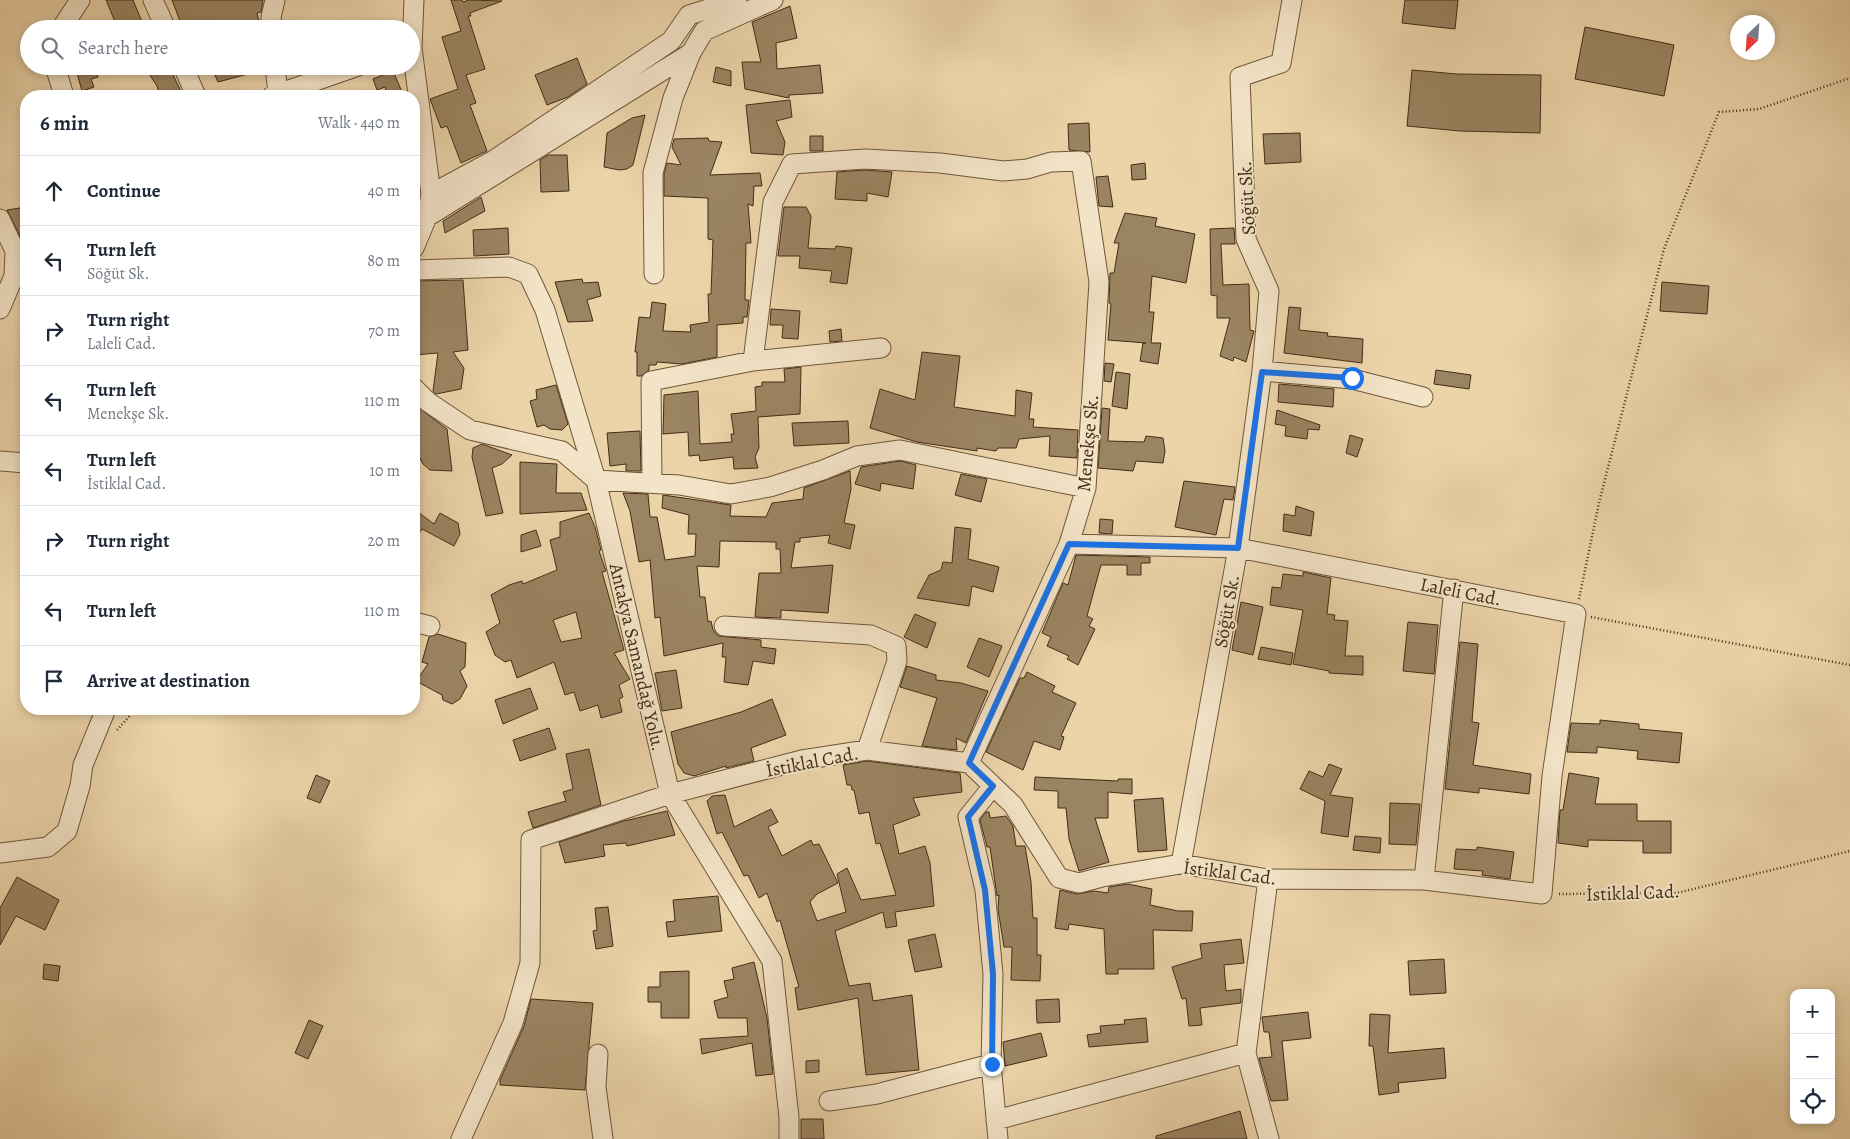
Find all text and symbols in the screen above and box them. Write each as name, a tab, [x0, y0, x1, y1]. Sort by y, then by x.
north arrow	[1730, 15, 1775, 60]
search box	[20, 20, 420, 75]
icon: search	[38, 34, 66, 62]
text: Search here	[78, 35, 168, 61]
text: 6 min	[40, 109, 89, 137]
text: Walk · 440 m	[318, 112, 400, 134]
street label: Söğüt Sk.	[1232, 160, 1262, 236]
icon: ahead	[40, 177, 68, 205]
text: Continue	[87, 178, 161, 204]
text: 40 m	[368, 180, 400, 202]
text: Turn left	[87, 237, 156, 263]
icon: left	[40, 247, 68, 275]
text: 80 m	[367, 250, 400, 272]
text: Söğüt Sk.	[87, 263, 149, 285]
text: Turn right	[87, 307, 169, 333]
icon: right	[40, 317, 68, 345]
text: 70 m	[368, 320, 400, 342]
text: Laleli Cad.	[87, 333, 156, 355]
route start	[1341, 367, 1364, 390]
text: Turn left	[87, 377, 156, 403]
icon: left	[40, 387, 68, 415]
text: 110 m	[364, 390, 400, 412]
street label: Menekşe Sk.	[1071, 393, 1105, 493]
text: Menekşe Sk.	[87, 403, 169, 425]
text: Turn left	[87, 447, 156, 473]
icon: left	[40, 457, 68, 485]
text: 10 m	[370, 460, 400, 482]
text: İstiklal Cad.	[87, 473, 166, 495]
icon: right	[40, 527, 68, 555]
text: Turn right	[87, 528, 169, 554]
text: 20 m	[367, 530, 400, 552]
street label: Antakya Samandağ Yolu.	[603, 560, 671, 754]
street label: Laleli Cad.	[1418, 571, 1504, 613]
street label: Söğüt Sk.	[1208, 572, 1246, 650]
icon: left	[40, 597, 68, 625]
text: Turn left	[87, 598, 156, 624]
text: 110 m	[364, 600, 400, 622]
icon: arrive	[40, 667, 68, 695]
text: Arrive at destination	[87, 668, 250, 694]
street label: İstiklal Cad.	[764, 740, 861, 784]
street label: İstiklal Cad.	[1182, 854, 1278, 892]
street label: İstiklal Cad.	[1586, 878, 1680, 908]
map controls	[1790, 989, 1835, 1124]
button: +	[1790, 989, 1835, 1034]
button: −	[1790, 1034, 1835, 1079]
route end	[981, 1053, 1004, 1076]
button: locate	[1790, 1079, 1835, 1124]

